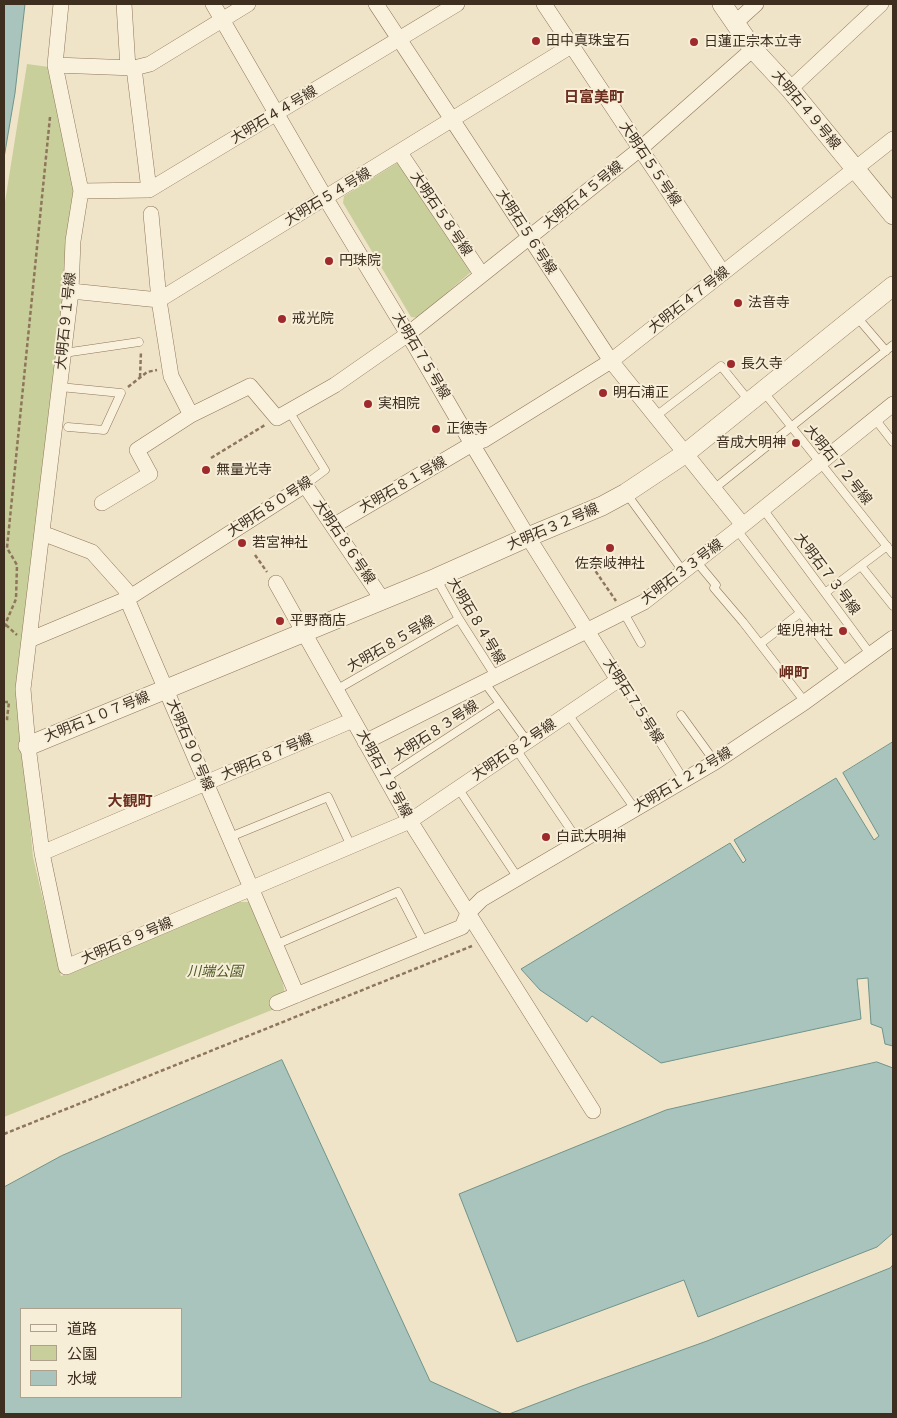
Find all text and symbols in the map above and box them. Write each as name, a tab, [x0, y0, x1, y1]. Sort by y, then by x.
place label: 田中真珠宝石	[546, 33, 630, 49]
place label: 日蓮正宗本立寺	[704, 34, 802, 50]
marker: 田中真珠宝石	[530, 35, 542, 47]
marker: 日蓮正宗本立寺	[688, 36, 700, 48]
street label: 大明石４９号線	[768, 67, 844, 153]
street label: 大明石４４号線	[228, 83, 320, 147]
district label: 日富美町	[564, 89, 624, 107]
street label: 大明石５５号線	[616, 119, 684, 209]
street label: 大明石４５号線	[540, 158, 626, 232]
street label: 大明石５４号線	[282, 165, 374, 229]
street label: 大明石５８号線	[407, 169, 475, 259]
street label: 大明石５６号線	[492, 186, 560, 278]
place label: 円珠院	[339, 253, 381, 269]
marker: 円珠院	[323, 255, 335, 267]
street label: 大明石４７号線	[645, 263, 733, 337]
street label: 大明石９１号線	[53, 271, 79, 371]
place label: 法音寺	[748, 295, 790, 311]
marker: 法音寺	[732, 297, 744, 309]
street label: 大明石７５号線	[389, 310, 453, 402]
place label: 戒光院	[292, 311, 334, 327]
marker: 戒光院	[276, 313, 288, 325]
place label: 長久寺	[741, 356, 783, 372]
marker: 長久寺	[725, 358, 737, 370]
place label: 明石浦正	[613, 385, 669, 401]
marker: 明石浦正	[597, 387, 609, 399]
place label: 実相院	[378, 396, 420, 412]
marker: 実相院	[362, 398, 374, 410]
place label: 正徳寺	[446, 421, 488, 437]
street label: 大明石７２号線	[801, 422, 875, 508]
marker: 正徳寺	[430, 423, 442, 435]
place label: 音成大明神	[716, 435, 786, 451]
marker: 音成大明神	[790, 437, 802, 449]
street label: 大明石８１号線	[356, 453, 450, 517]
place label: 無量光寺	[216, 462, 272, 478]
marker: 無量光寺	[200, 464, 212, 476]
street label: 大明石８０号線	[224, 473, 316, 541]
street label: 大明石８６号線	[310, 497, 378, 587]
street label: 大明石３２号線	[505, 500, 601, 554]
street label: 大明石７３号線	[791, 530, 863, 618]
place label: 若宮神社	[252, 535, 308, 551]
street label: 大明石３３号線	[638, 536, 726, 608]
marker: 若宮神社	[236, 537, 248, 549]
marker: 佐奈岐神社	[604, 542, 616, 554]
place label: 佐奈岐神社	[575, 556, 645, 572]
street label: 大明石８４号線	[444, 575, 508, 667]
street label: 大明石８５号線	[344, 612, 438, 676]
place label: 平野商店	[290, 613, 346, 629]
marker: 平野商店	[274, 615, 286, 627]
place label: 蛭児神社	[777, 623, 833, 639]
marker: 蛭児神社	[837, 625, 849, 637]
street label: 大明石７５号線	[599, 655, 667, 747]
district label: 岬町	[779, 665, 809, 683]
street label: 大明石１０７号線	[42, 688, 152, 746]
street label: 大明石９０号線	[163, 697, 217, 793]
street label: 大明石８３号線	[390, 697, 482, 765]
street label: 大明石８２号線	[469, 716, 559, 784]
street label: 大明石７９号線	[353, 727, 415, 821]
street label: 大明石８７号線	[219, 730, 315, 784]
street label: 大明石１２２号線	[631, 744, 735, 816]
district label: 大観町	[108, 793, 152, 811]
place label: 白武大明神	[556, 829, 626, 845]
marker: 白武大明神	[540, 831, 552, 843]
street label: 大明石８９号線	[79, 914, 175, 968]
park label: 川端公園	[187, 964, 243, 980]
legend	[20, 1308, 182, 1398]
text: 道路	[67, 1320, 97, 1338]
text: 公園	[67, 1345, 97, 1363]
text: 水域	[67, 1370, 97, 1388]

